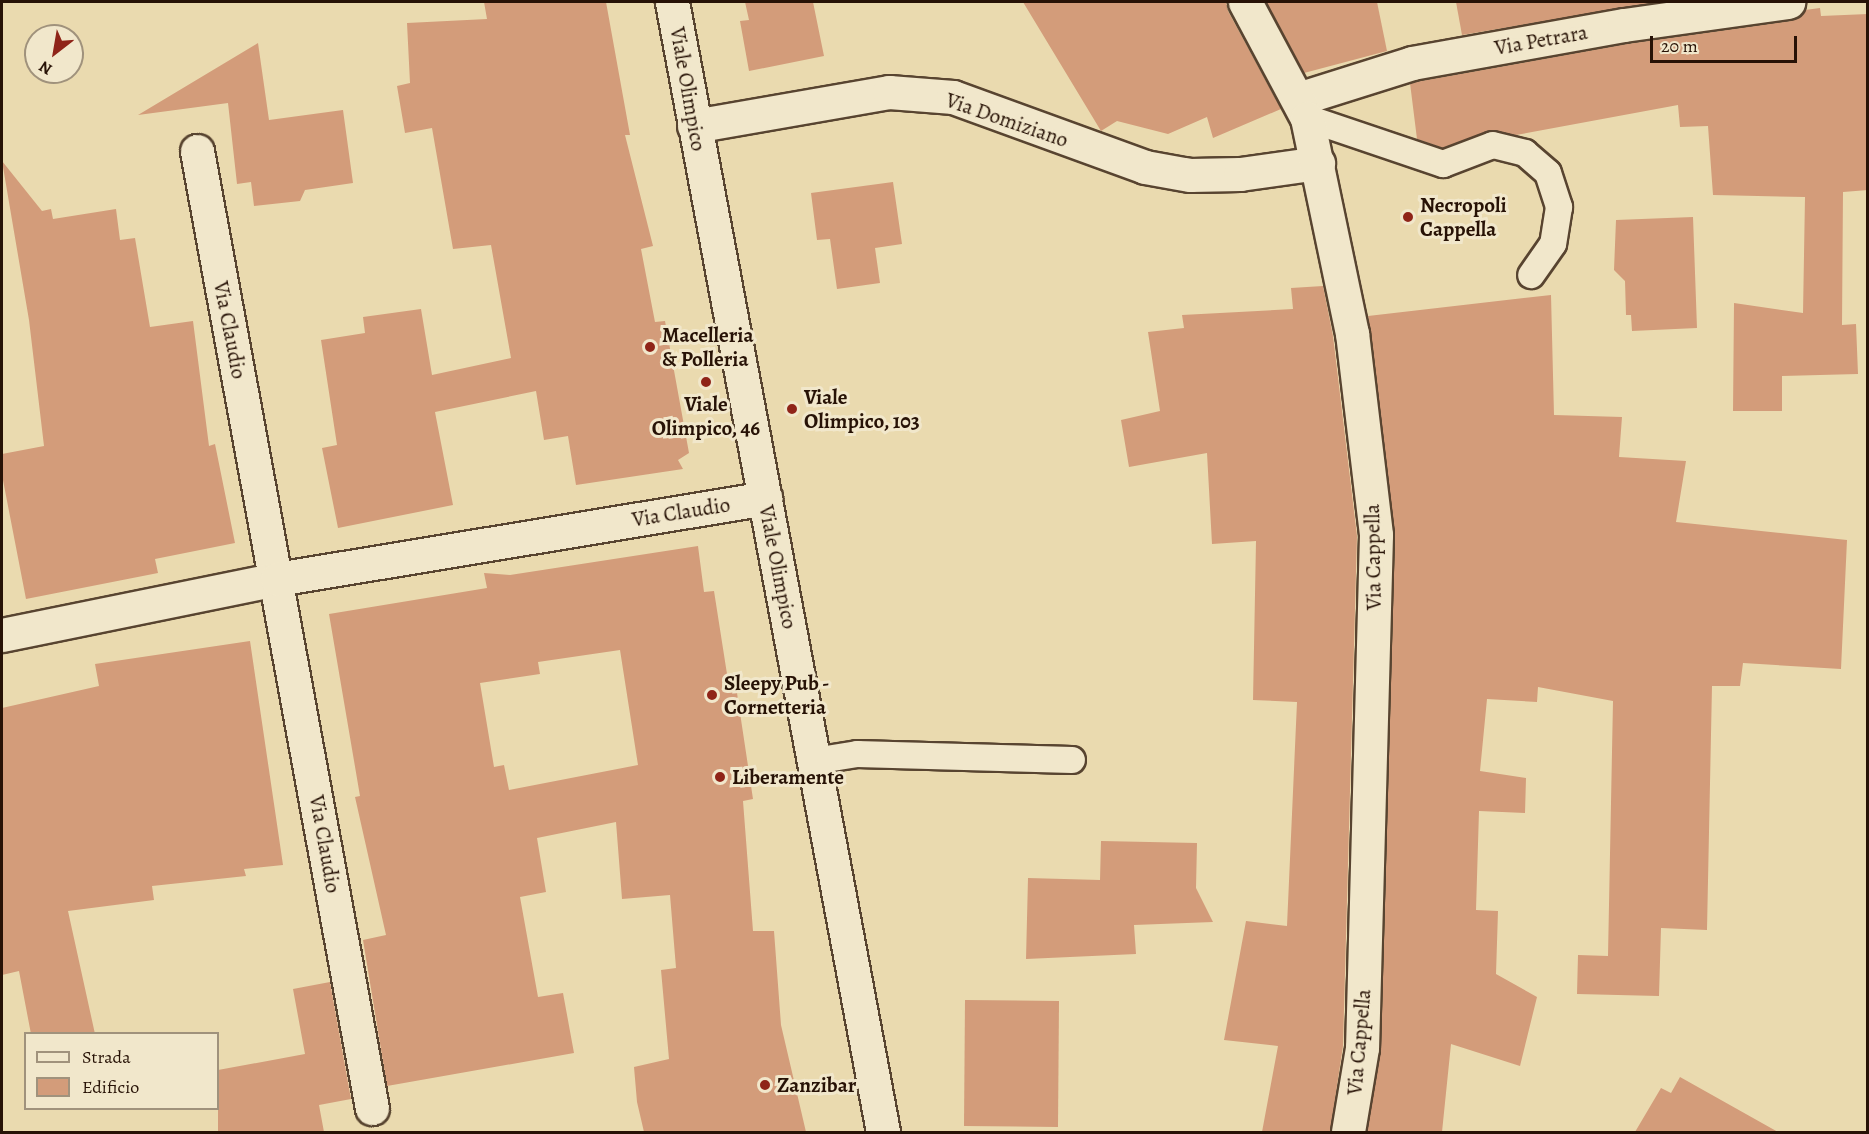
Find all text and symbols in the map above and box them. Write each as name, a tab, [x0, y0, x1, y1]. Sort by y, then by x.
street label: Via Petrara	[1493, 19, 1589, 61]
north arrow	[24, 24, 84, 84]
scale bar	[1653, 24, 1800, 62]
street label: Viale Olimpico	[665, 25, 711, 153]
text: 20 m	[1661, 34, 1698, 58]
text: N	[35, 55, 56, 80]
street label: Via Domiziano	[942, 87, 1072, 153]
place label: Necropoli Cappella	[1420, 192, 1507, 242]
marker: Necropoli Cappella	[1401, 210, 1415, 224]
street label: Via Claudio	[208, 279, 252, 381]
place label: Macelleria & Polleria	[662, 322, 754, 372]
marker: Macelleria & Polleria	[643, 340, 657, 354]
marker: Viale Olimpico, 46	[699, 375, 713, 389]
place label: Viale Olimpico, 103	[804, 384, 920, 434]
place label: Viale Olimpico, 46	[652, 391, 760, 441]
marker: Viale Olimpico, 103	[785, 402, 799, 416]
street label: Via Claudio	[630, 492, 732, 532]
street label: Viale Olimpico	[754, 503, 802, 631]
street label: Via Cappella	[1359, 504, 1387, 610]
place label: Sleepy Pub - Cornetteria	[724, 670, 830, 720]
marker: Sleepy Pub - Cornetteria	[705, 688, 719, 702]
place label: Liberamente	[732, 764, 844, 790]
marker: Liberamente	[713, 770, 727, 784]
street label: Via Claudio	[304, 793, 346, 895]
street label: Via Cappella	[1342, 988, 1376, 1096]
legend	[24, 1032, 219, 1110]
text: Strada	[82, 1045, 131, 1069]
place label: Zanzibar	[777, 1072, 856, 1098]
text: Edificio	[82, 1075, 139, 1099]
marker: Zanzibar	[758, 1078, 772, 1092]

